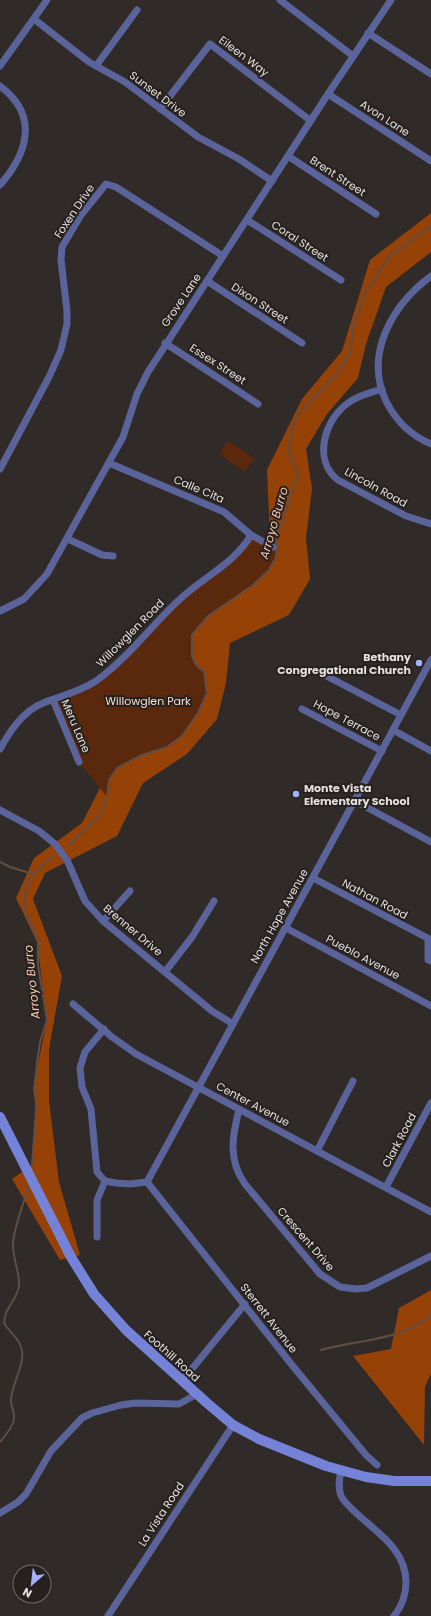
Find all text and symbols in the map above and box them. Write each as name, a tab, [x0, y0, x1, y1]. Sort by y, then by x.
street label: Eileen Way	[216, 32, 273, 81]
street label: Sunset Drive	[126, 67, 190, 121]
street label: Avon Lane	[357, 96, 413, 140]
street label: Brent Street	[307, 152, 369, 200]
street label: Foxen Drive	[50, 181, 98, 241]
street label: Coral Street	[268, 217, 332, 265]
street label: Grove Lane	[157, 270, 205, 330]
street label: Dixon Street	[228, 279, 292, 327]
street label: Essex Street	[187, 340, 249, 388]
street label: Lincoln Road	[342, 463, 410, 511]
street label: Calle Cita	[171, 471, 227, 507]
water label: Arroyo Burro	[255, 484, 292, 562]
street label: Willowglen Road	[92, 595, 168, 671]
place label: Bethany Congregational Church	[277, 649, 411, 678]
marker: Bethany Congregational Church	[414, 658, 424, 668]
park label: Willowglen Park	[105, 693, 191, 709]
street label: Hope Terrace	[311, 696, 383, 744]
street label: Meru Lane	[58, 697, 94, 755]
place label: Monte Vista Elementary School	[304, 780, 410, 809]
marker: Monte Vista Elementary School	[291, 789, 301, 799]
street label: North Hope Avenue	[246, 866, 312, 966]
street label: Nathan Road	[339, 875, 411, 923]
street label: Brenner Drive	[100, 900, 166, 960]
street label: Pueblo Avenue	[323, 931, 403, 983]
water label: Arroyo Burro	[19, 944, 44, 1021]
street label: Center Avenue	[213, 1078, 293, 1130]
street label: Clark Road	[378, 1110, 420, 1170]
street label: Crescent Drive	[274, 1203, 338, 1275]
street label: Sterrett Avenue	[237, 1280, 301, 1356]
street label: Foothill Road	[141, 1327, 203, 1385]
street label: La Vista Road	[134, 1479, 188, 1549]
north arrow	[12, 1564, 52, 1604]
text: N	[20, 1584, 35, 1602]

